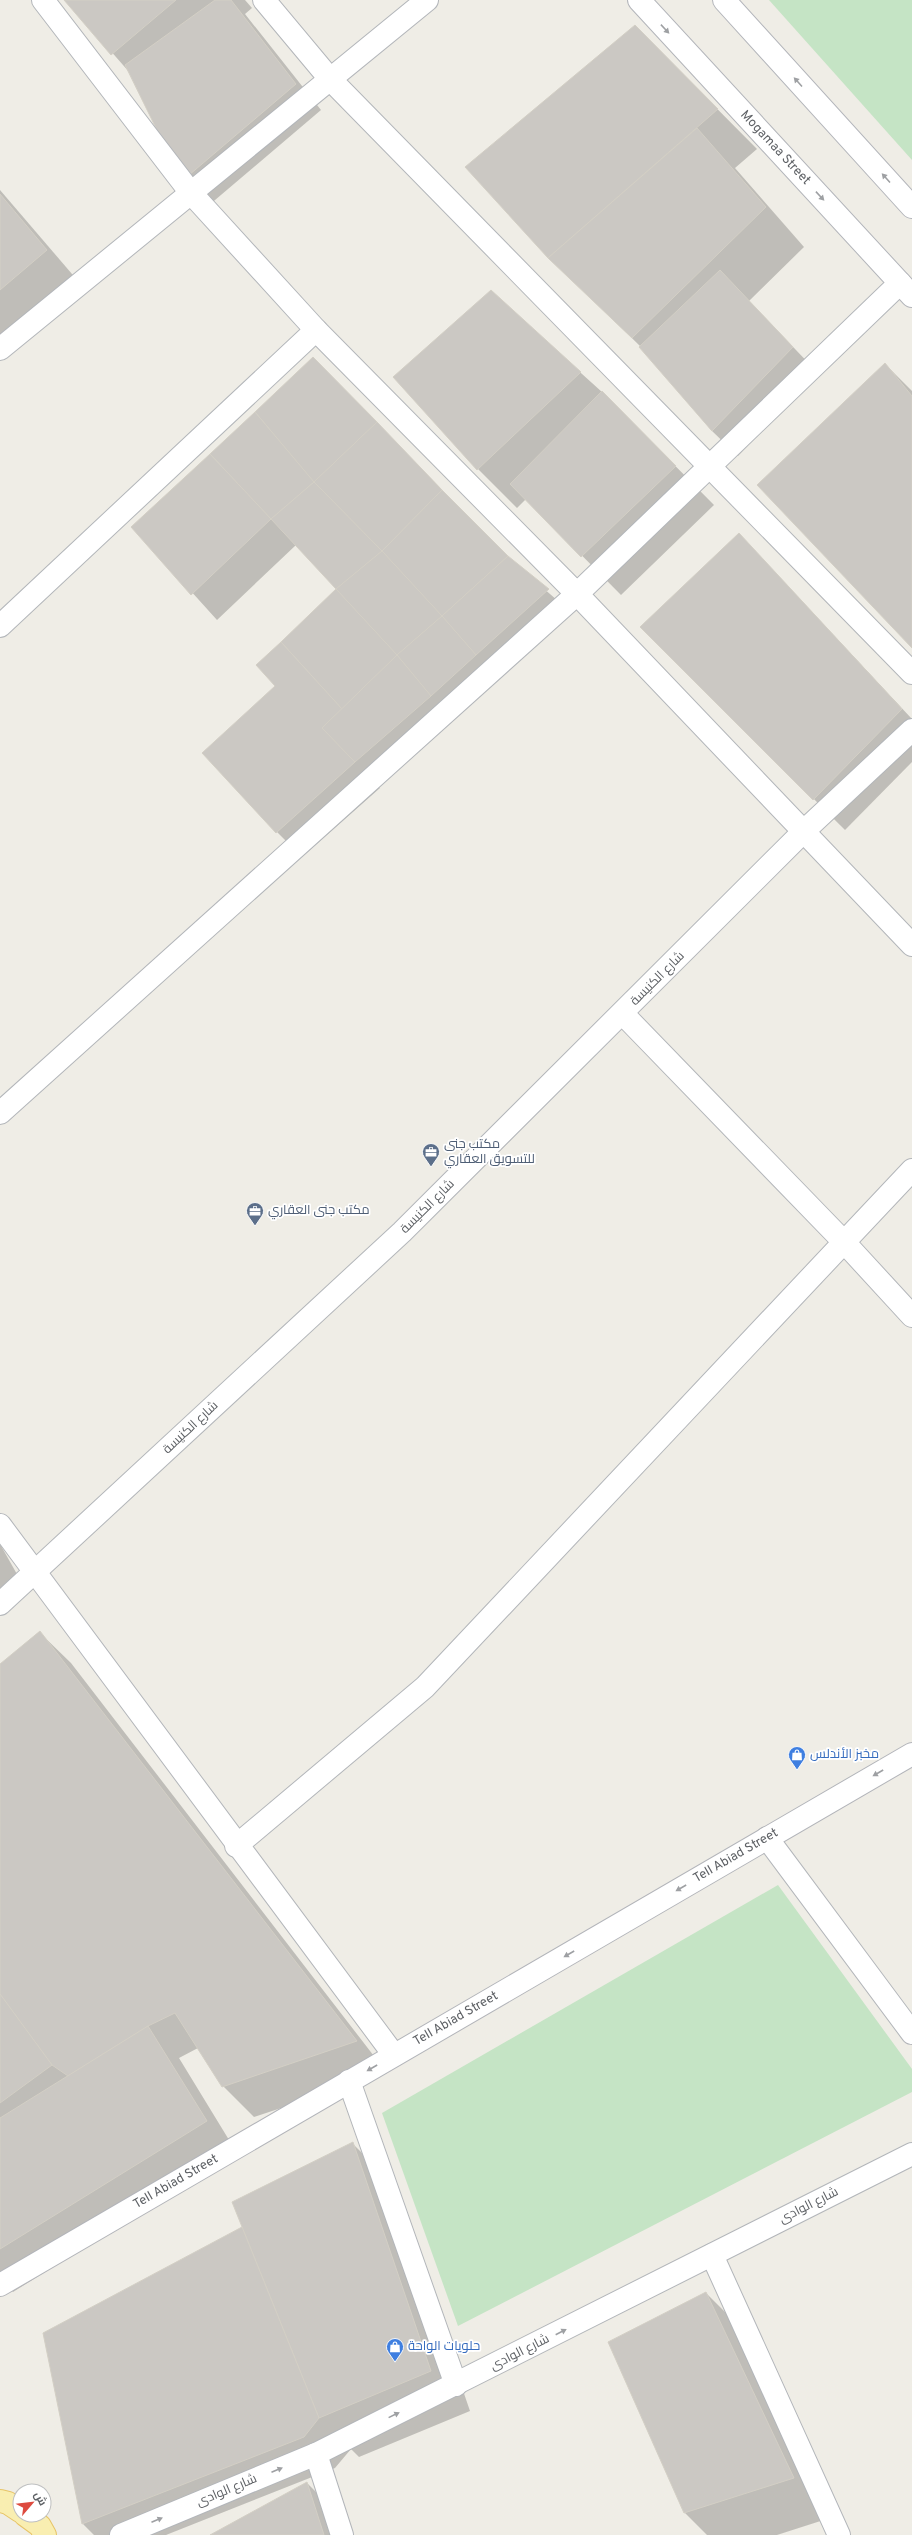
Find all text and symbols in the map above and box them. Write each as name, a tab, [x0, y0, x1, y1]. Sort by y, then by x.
one-way arrow	[661, 24, 670, 34]
one-way arrow	[794, 77, 803, 87]
street label: Mogamaa Street	[736, 107, 814, 189]
one-way arrow	[882, 174, 891, 183]
one-way arrow	[815, 192, 824, 201]
street label: شارع الكنيسة	[628, 949, 688, 1009]
place label: مكتب جنى للتسويق العقاري	[444, 1137, 535, 1169]
office icon: مكتب جنى للتسويق العقاري	[421, 1142, 441, 1167]
street label: شارع الكنيسة	[398, 1177, 458, 1237]
office icon: مكتب جنى العقاري	[245, 1201, 265, 1226]
place label: مكتب جنى العقاري	[268, 1203, 370, 1220]
street label: شارع الكنيسة	[160, 1398, 222, 1458]
shop icon: مخبز الأندلس	[787, 1745, 807, 1770]
place label: مخبز الأندلس	[810, 1747, 879, 1763]
one-way arrow	[872, 1770, 884, 1777]
street label: Tell Abiad Street	[691, 1825, 781, 1887]
one-way arrow	[675, 1885, 687, 1892]
one-way arrow	[563, 1950, 575, 1957]
street label: Tell Abiad Street	[411, 1988, 501, 2050]
one-way arrow	[366, 2065, 378, 2072]
street label: Tell Abiad Street	[131, 2151, 221, 2213]
street label: شارع الوادى	[777, 2184, 841, 2228]
one-way arrow	[555, 2329, 566, 2335]
street label: شارع الوادى	[488, 2331, 552, 2375]
shop icon: حلويات الواحة	[385, 2337, 405, 2362]
place label: حلويات الواحة	[408, 2339, 480, 2355]
one-way arrow	[389, 2412, 400, 2418]
one-way arrow	[271, 2467, 282, 2473]
street label: شارع الوادى	[194, 2471, 260, 2511]
north arrow	[12, 2483, 52, 2523]
text: ش	[30, 2489, 49, 2508]
one-way arrow	[151, 2517, 162, 2523]

